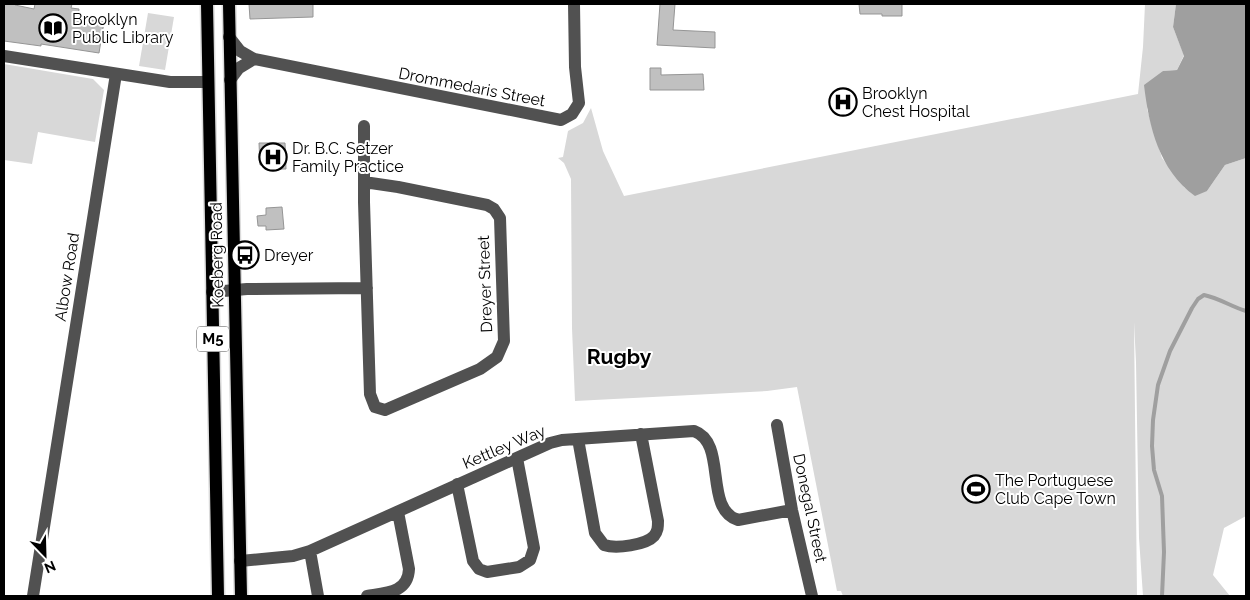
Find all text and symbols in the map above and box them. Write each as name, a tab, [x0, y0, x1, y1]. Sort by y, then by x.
place label: Brooklyn Public Library	[72, 10, 174, 47]
library icon: Brooklyn Public Library	[38, 13, 68, 43]
street label: Drommedaris Street	[397, 63, 548, 111]
place label: Brooklyn Chest Hospital	[862, 84, 970, 121]
hospital icon: Brooklyn Chest Hospital	[828, 87, 858, 117]
place label: Dr. B.C. Setzer Family Practice	[292, 139, 404, 176]
hospital icon: Dr. B.C. Setzer Family Practice	[258, 142, 288, 172]
street label: Koeberg Road	[207, 202, 227, 308]
street label: Albow Road	[51, 231, 83, 323]
street label: Dreyer Street	[474, 234, 496, 333]
bus stop icon: Dreyer	[230, 240, 260, 270]
place label: Dreyer	[264, 246, 314, 265]
road number: M5	[197, 326, 229, 352]
district label: Rugby	[587, 344, 652, 369]
street label: Kettley Way	[460, 421, 549, 473]
street label: Donegal Street	[789, 452, 831, 565]
place label: The Portuguese Club Cape Town	[995, 471, 1116, 508]
sports icon: The Portuguese Club Cape Town	[961, 474, 991, 504]
north arrow	[20, 530, 70, 580]
text: N	[42, 558, 58, 576]

